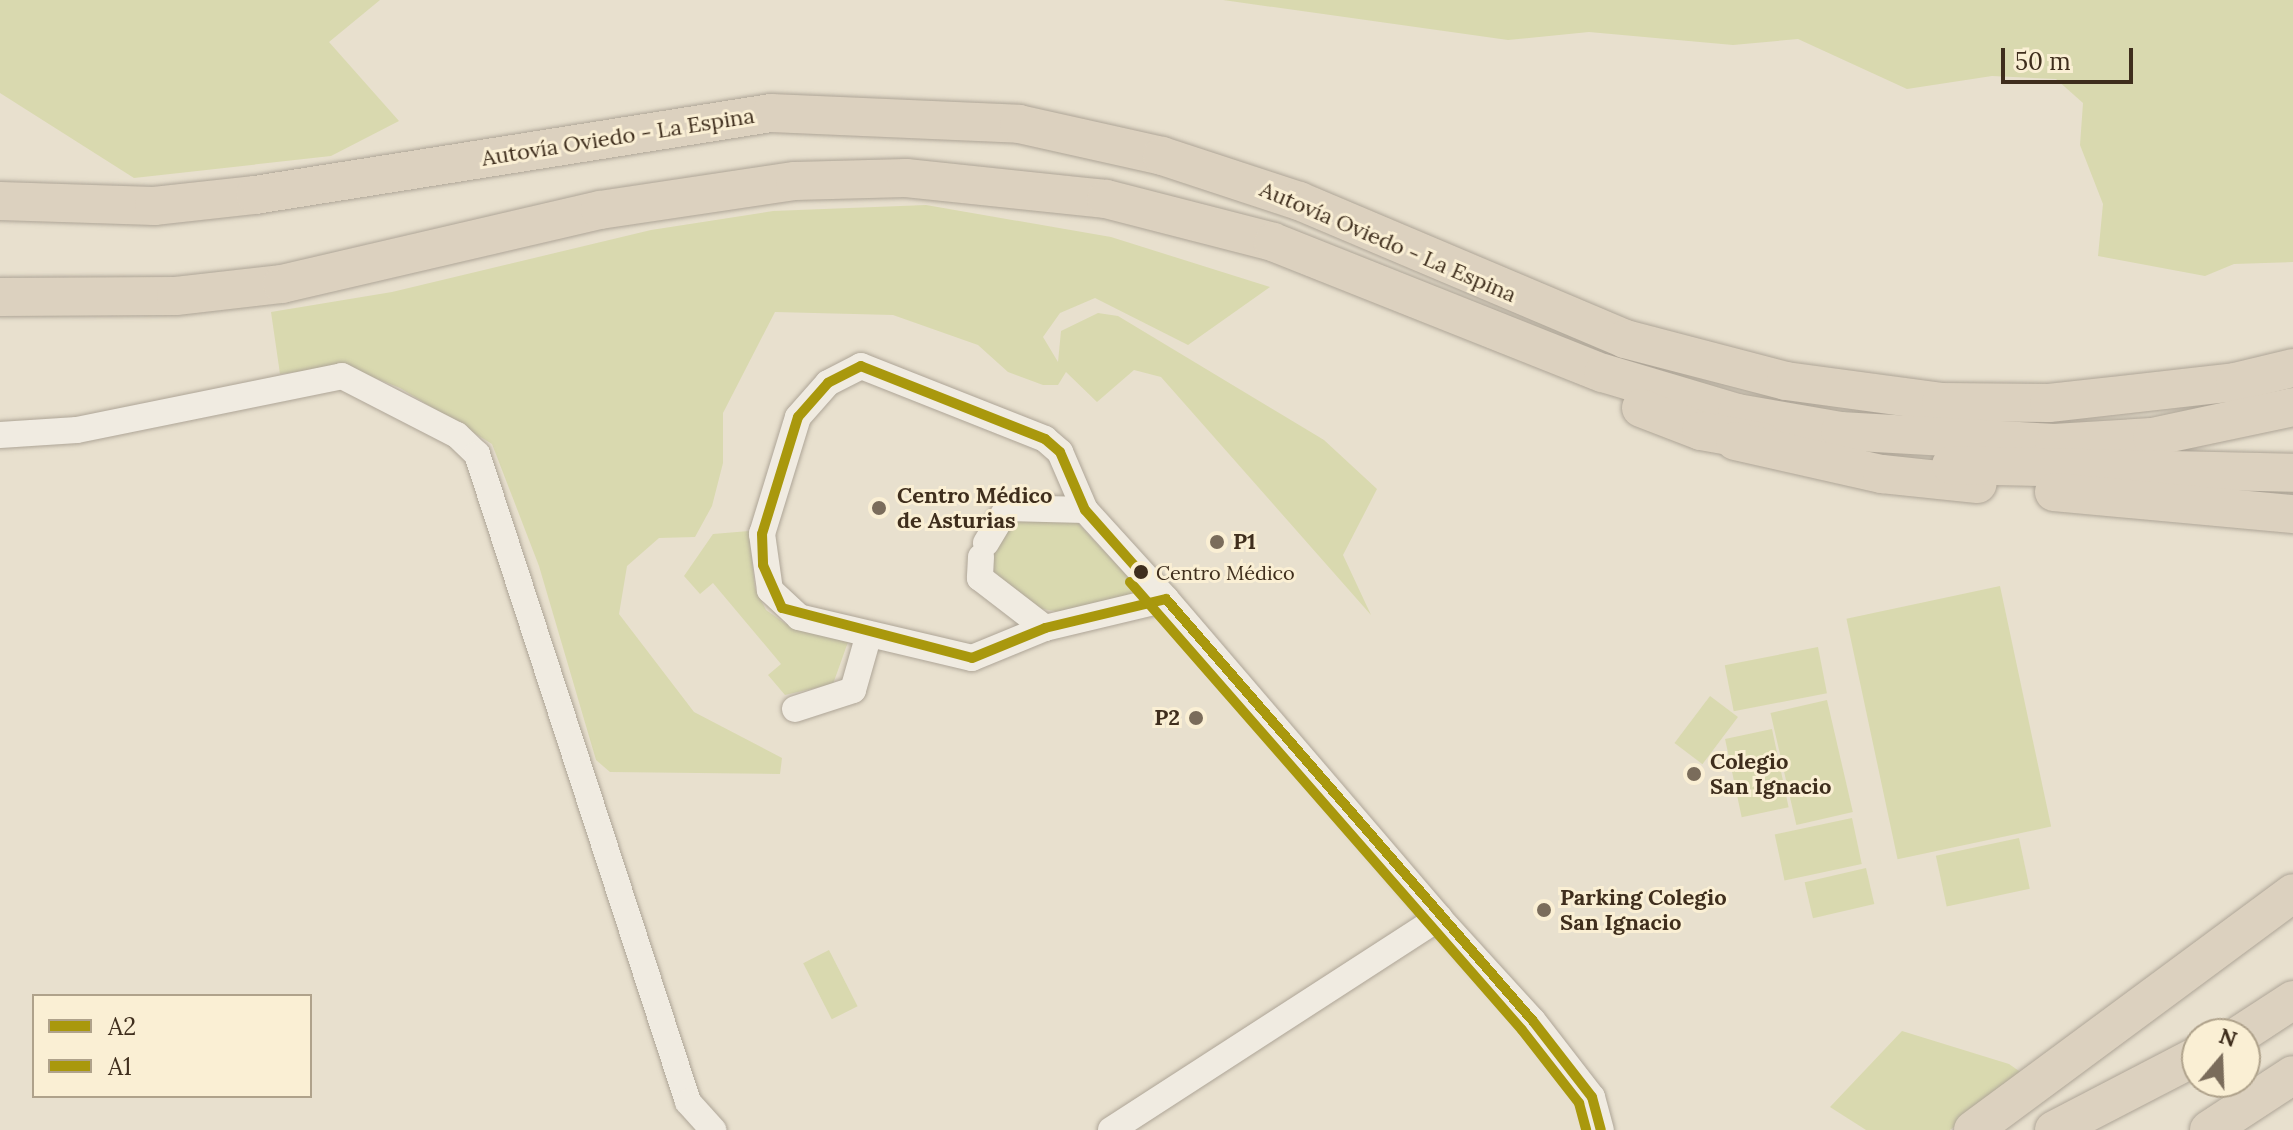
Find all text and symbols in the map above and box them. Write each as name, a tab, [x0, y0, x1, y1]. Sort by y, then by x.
scale bar	[2005, 32, 2137, 82]
text: 50 m	[2015, 46, 2071, 77]
street label: Autovía Oviedo - La Espina	[480, 102, 756, 172]
street label: Autovía Oviedo - La Espina	[1256, 176, 1520, 308]
place label: Centro Médico de Asturias	[897, 482, 1052, 534]
marker: Centro Médico de Asturias	[868, 497, 890, 519]
place label: P1	[1233, 529, 1256, 555]
marker: P1	[1208, 533, 1226, 551]
place label: Centro Médico	[1156, 560, 1295, 584]
marker: Centro Médico	[1133, 564, 1149, 580]
place label: P2	[1154, 705, 1180, 731]
marker: P2	[1187, 709, 1205, 727]
place label: Colegio San Ignacio	[1710, 748, 1832, 800]
marker: Colegio San Ignacio	[1685, 765, 1703, 783]
place label: Parking Colegio San Ignacio	[1560, 884, 1727, 936]
marker: Parking Colegio San Ignacio	[1535, 901, 1553, 919]
legend	[32, 994, 312, 1098]
text: A2	[108, 1011, 136, 1042]
north arrow	[2181, 1018, 2261, 1098]
text: N	[2216, 1021, 2241, 1053]
text: A1	[108, 1051, 132, 1082]

